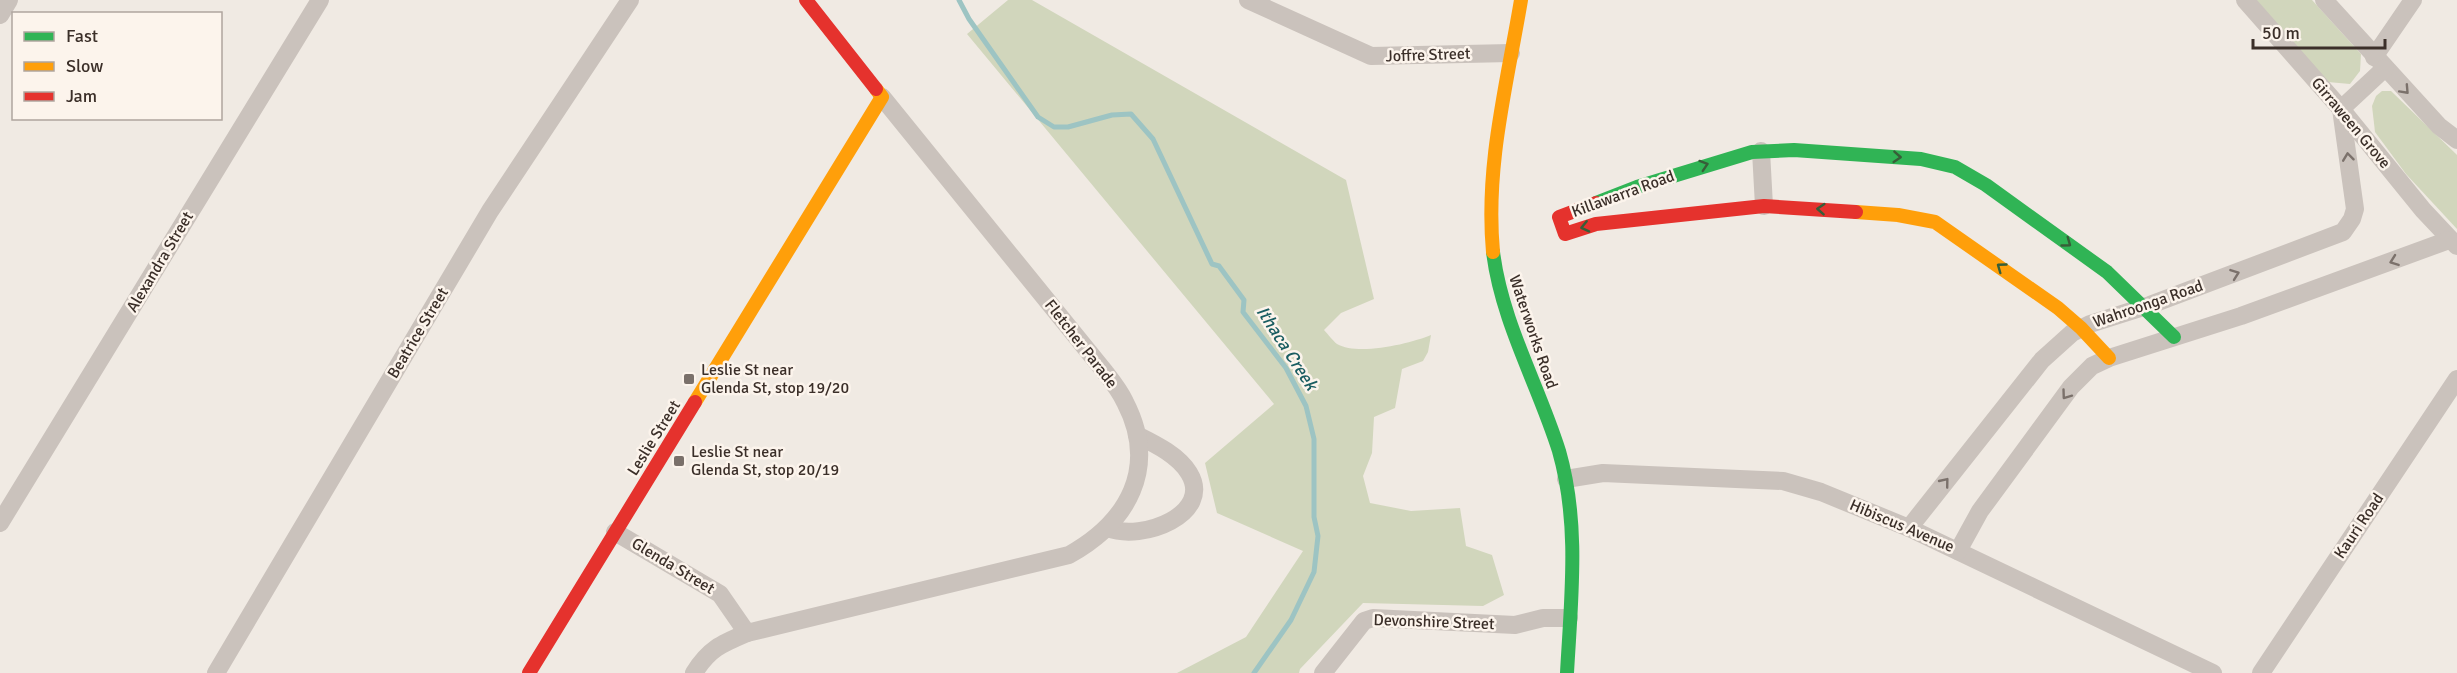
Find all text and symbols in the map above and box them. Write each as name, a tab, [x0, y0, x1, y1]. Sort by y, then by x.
legend	[12, 12, 222, 120]
scale bar	[2253, 12, 2385, 50]
text: 50 m	[2262, 22, 2300, 44]
text: Fast	[66, 25, 98, 47]
street label: Joffre Street	[1385, 44, 1471, 66]
text: Slow	[66, 55, 103, 77]
street label: Girraween Grove	[2307, 73, 2395, 173]
one-way arrow	[2398, 83, 2409, 94]
text: Jam	[66, 85, 97, 107]
one-way arrow	[1892, 151, 1901, 164]
one-way arrow	[2342, 152, 2355, 161]
one-way arrow	[1698, 160, 1709, 173]
street label: Killawarra Road	[1569, 166, 1677, 222]
one-way arrow	[1817, 203, 1826, 216]
street label: Alexandra Street	[122, 208, 198, 316]
one-way arrow	[1581, 219, 1591, 232]
one-way arrow	[2060, 236, 2071, 247]
one-way arrow	[2389, 253, 2400, 266]
one-way arrow	[1997, 263, 2008, 274]
one-way arrow	[2230, 268, 2240, 281]
street label: Waterworks Road	[1504, 272, 1562, 392]
street label: Wahroonga Road	[2090, 276, 2206, 332]
street label: Beatrice Street	[383, 284, 453, 382]
street label: Fletcher Parade	[1040, 296, 1122, 392]
water label: Ithaca Creek	[1252, 302, 1324, 396]
place label: Leslie St near Glenda St, stop 19/20	[701, 360, 849, 398]
marker: Leslie St near Glenda St, stop 19/20	[682, 372, 696, 386]
one-way arrow	[2062, 388, 2073, 399]
street label: Leslie Street	[623, 396, 685, 479]
place label: Leslie St near Glenda St, stop 20/19	[691, 442, 839, 480]
marker: Leslie St near Glenda St, stop 20/19	[672, 454, 686, 468]
one-way arrow	[1938, 477, 1949, 488]
street label: Kauri Road	[2330, 489, 2388, 563]
street label: Hibiscus Avenue	[1847, 495, 1957, 557]
street label: Glenda Street	[628, 533, 719, 599]
street label: Devonshire Street	[1373, 610, 1495, 634]

